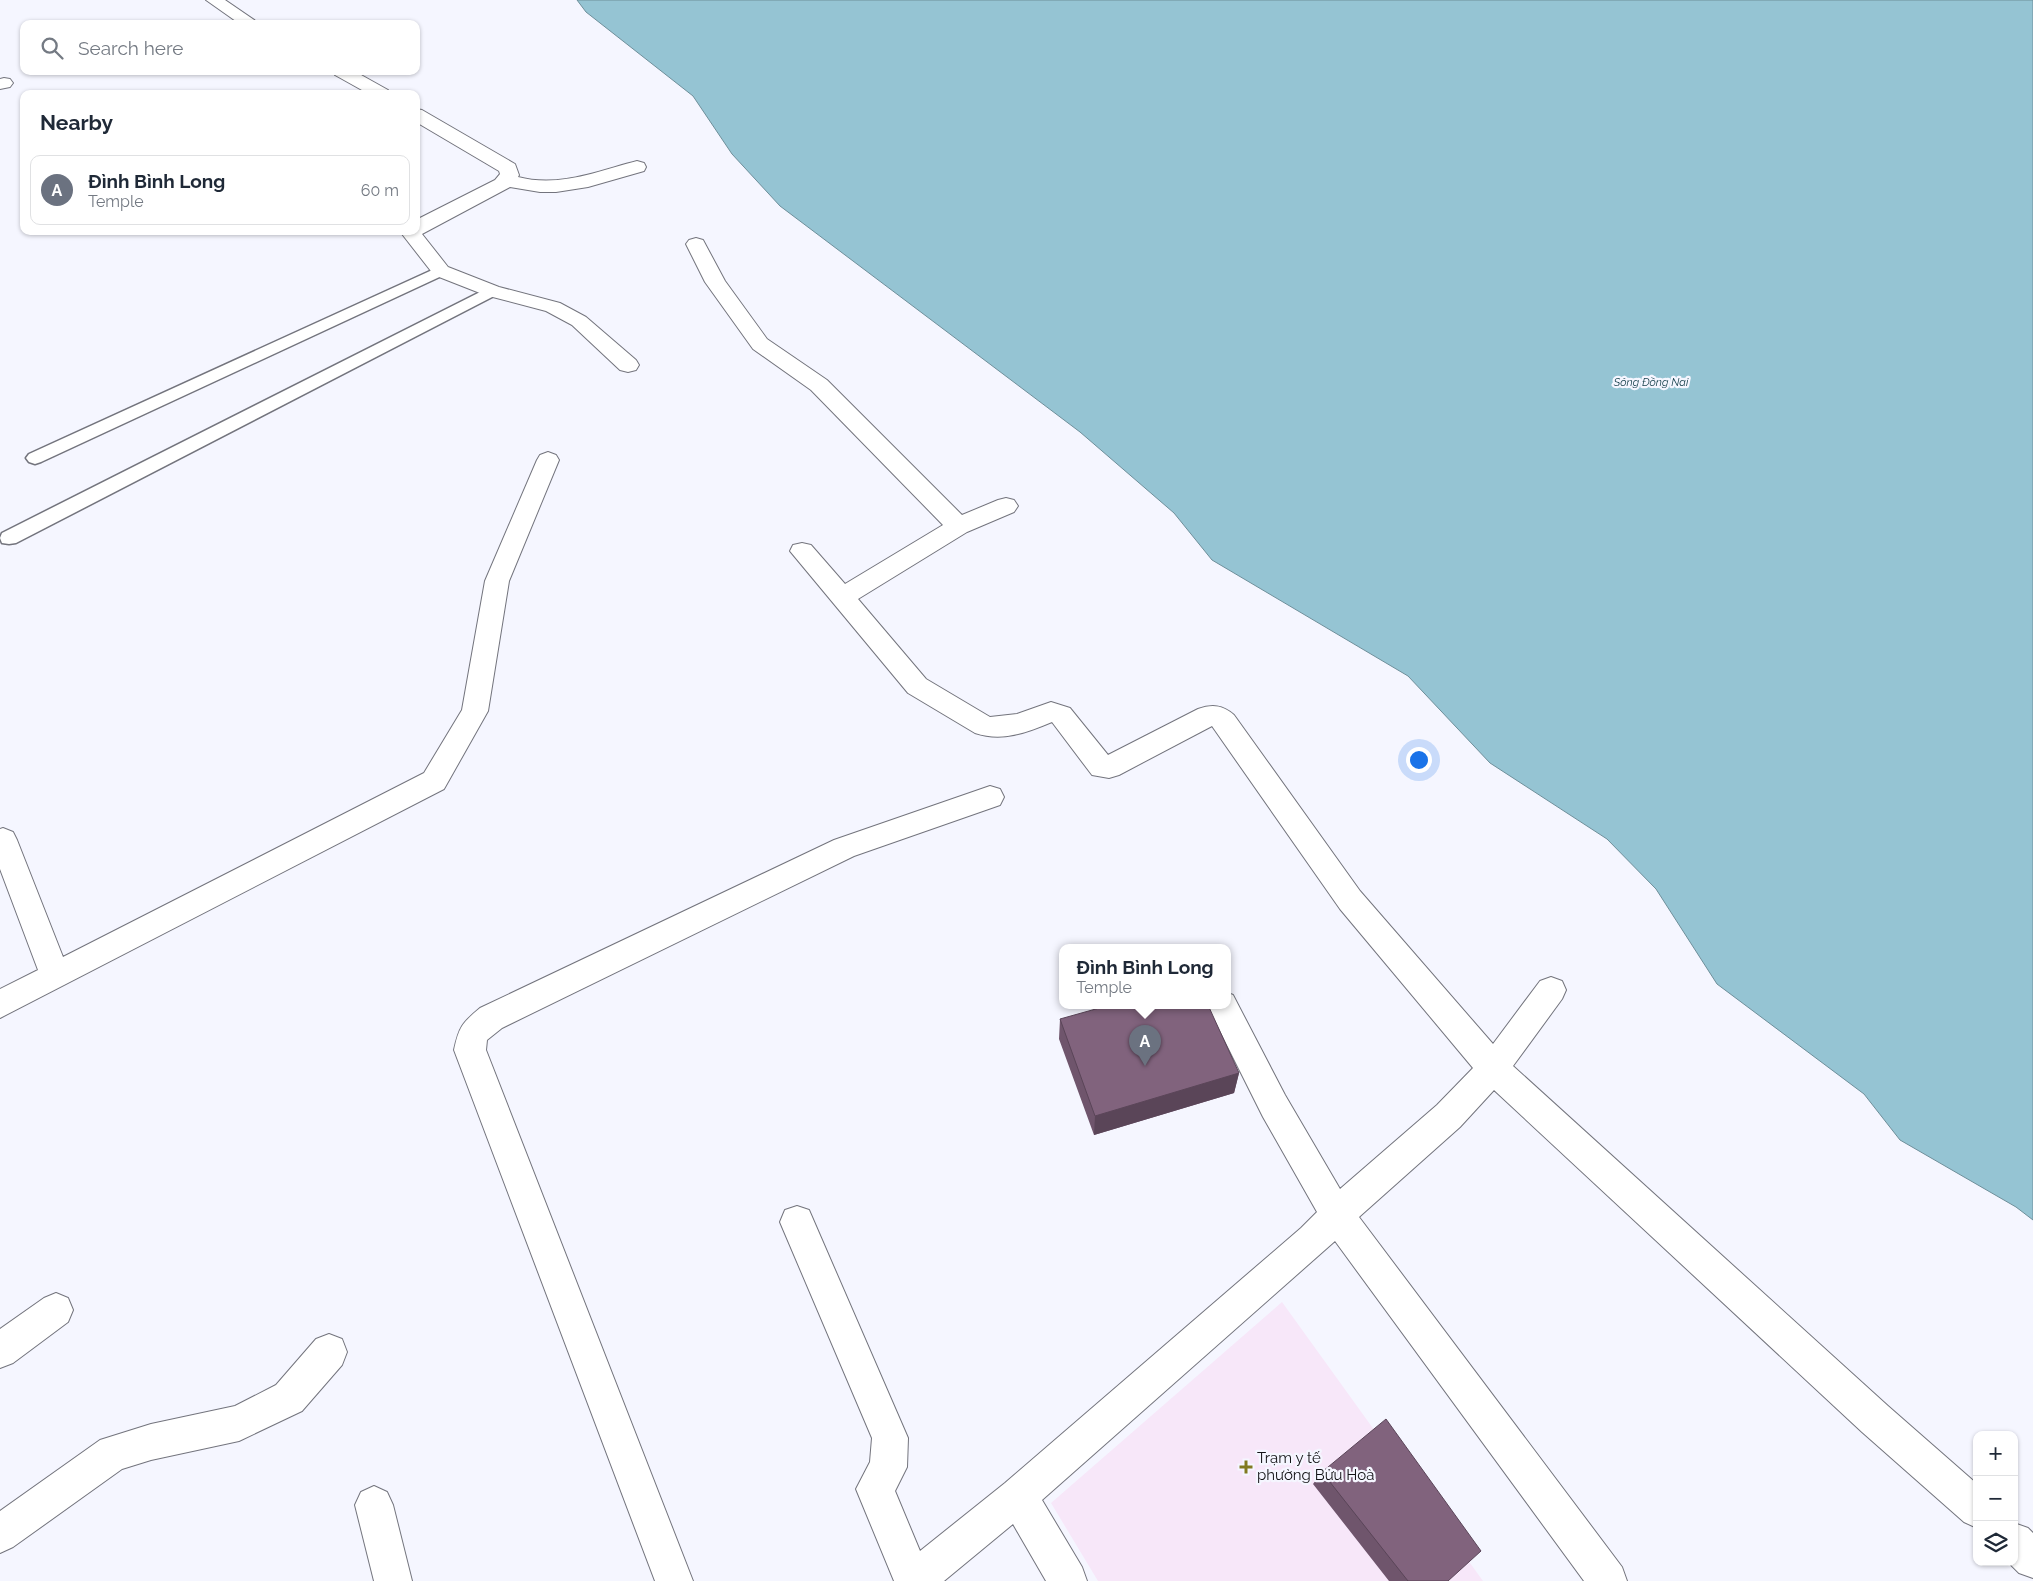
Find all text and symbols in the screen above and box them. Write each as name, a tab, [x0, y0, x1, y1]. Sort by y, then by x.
search box	[20, 20, 420, 75]
icon: search	[38, 34, 66, 62]
text: Search here	[78, 37, 184, 59]
text: Nearby	[40, 110, 113, 135]
text: Đình Bình Long	[88, 170, 225, 192]
text: A	[52, 181, 62, 200]
text: 60 m	[361, 181, 399, 200]
text: Temple	[88, 192, 144, 211]
water label: Sông Đồng Nai	[1613, 376, 1689, 389]
your location	[1406, 747, 1432, 773]
popup	[1059, 944, 1231, 1009]
text: Đình Bình Long	[1076, 956, 1214, 978]
text: Temple	[1076, 978, 1132, 997]
pin: A	[1129, 1025, 1161, 1066]
map controls	[1973, 1431, 2018, 1566]
button: +	[1973, 1431, 2018, 1476]
place label: Trạm y tế phường Bửu Hoà	[1257, 1449, 1374, 1484]
marker: Trạm y tế phường Bửu Hoà	[1239, 1460, 1253, 1474]
button: −	[1973, 1476, 2018, 1521]
button: layers	[1973, 1521, 2018, 1566]

